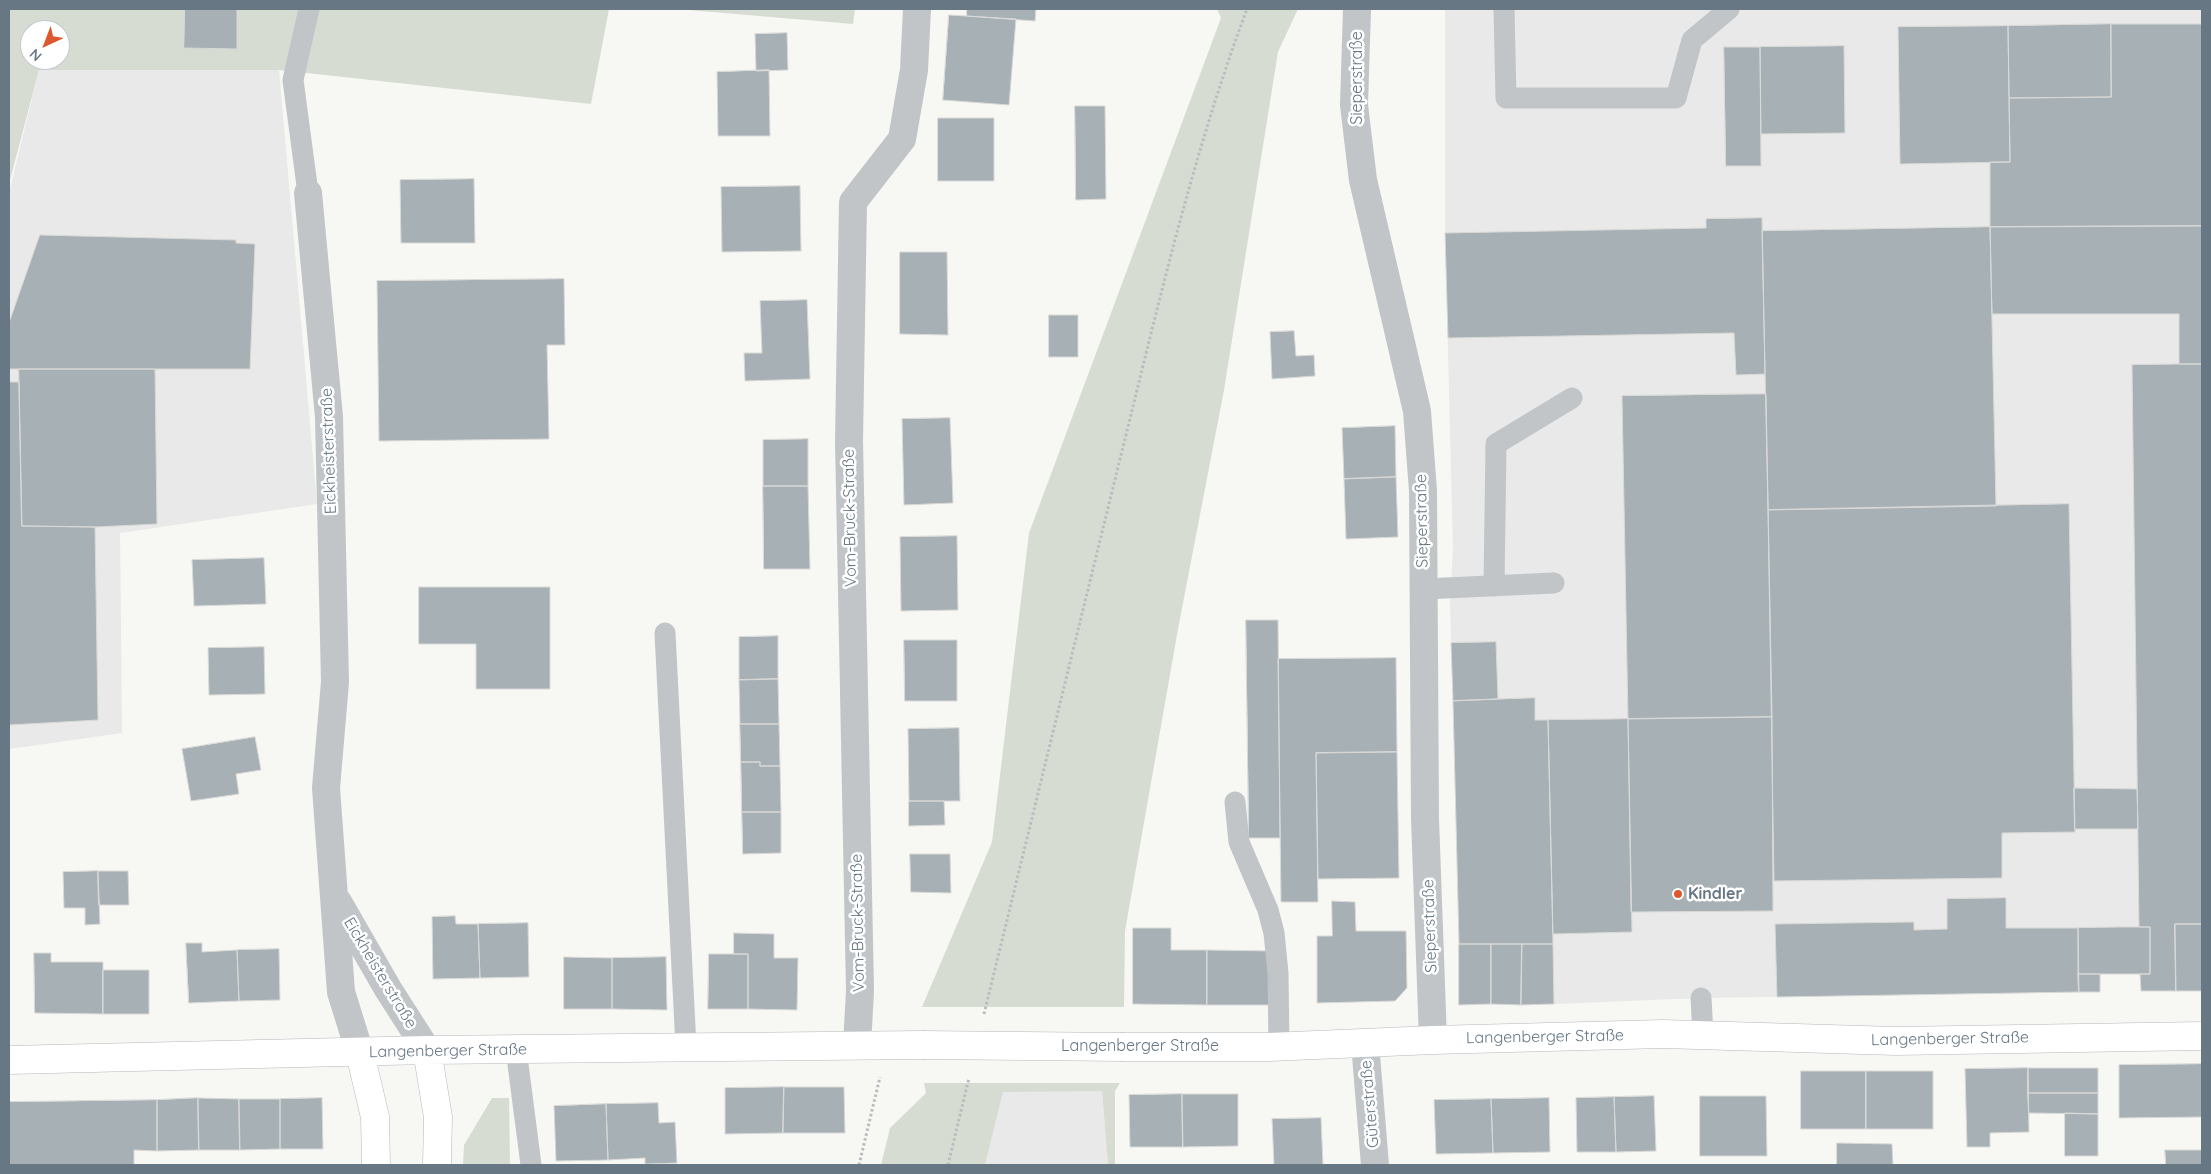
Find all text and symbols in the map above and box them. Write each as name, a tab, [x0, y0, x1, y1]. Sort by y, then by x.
north arrow	[20, 20, 70, 70]
street label: Sieperstraße	[1347, 31, 1367, 125]
text: N	[26, 45, 45, 65]
street label: Eickheisterstraße	[317, 388, 341, 514]
street label: Vom-Bruck-Straße	[839, 449, 861, 587]
street label: Sieperstraße	[1412, 474, 1432, 568]
street label: Vom-Bruck-Straße	[847, 854, 869, 992]
street label: Sieperstraße	[1419, 879, 1441, 973]
place label: Kindler	[1688, 884, 1742, 904]
marker: Kindler	[1672, 888, 1684, 900]
street label: Eickheisterstraße	[339, 914, 421, 1032]
street label: Langenberger Straße	[1466, 1026, 1624, 1048]
street label: Langenberger Straße	[1871, 1028, 2029, 1050]
street label: Langenberger Straße	[1061, 1036, 1219, 1056]
street label: Langenberger Straße	[369, 1040, 527, 1062]
street label: Güterstraße	[1357, 1059, 1383, 1149]

